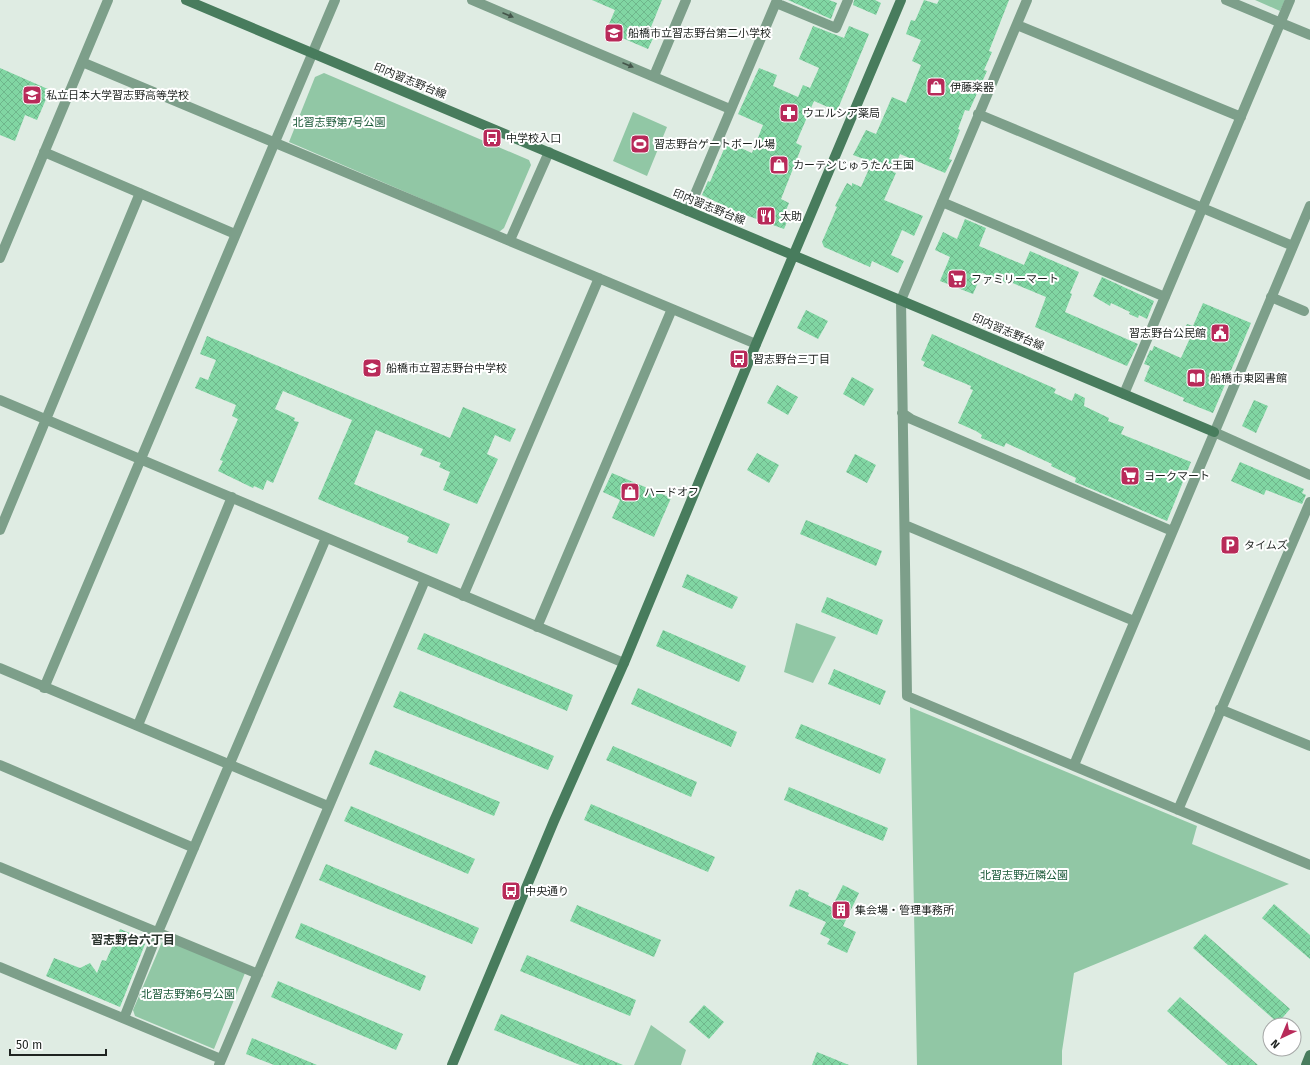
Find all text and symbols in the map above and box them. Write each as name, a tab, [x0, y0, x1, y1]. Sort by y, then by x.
one-way arrow	[502, 12, 513, 18]
school or university icon: 船橋市立習志野台第二小学校	[603, 22, 625, 44]
place label: 船橋市立習志野台第二小学校	[628, 27, 771, 40]
street label: 印内習志野台線	[372, 61, 448, 101]
one-way arrow	[622, 63, 634, 69]
shop icon: 伊藤楽器	[925, 76, 947, 98]
place label: 伊藤楽器	[950, 81, 994, 94]
school or university icon: 私立日本大学習志野高等学校	[21, 84, 43, 106]
place label: 私立日本大学習志野高等学校	[46, 89, 189, 102]
pharmacy icon: ウエルシア薬局	[778, 102, 800, 124]
place label: ウエルシア薬局	[803, 107, 880, 120]
park label: 北習志野第7号公園	[293, 116, 385, 129]
bus stop icon: 中学校入口	[481, 127, 503, 149]
place label: 中学校入口	[506, 132, 561, 145]
sports icon: 習志野台ゲートボール場	[629, 133, 651, 155]
place label: 習志野台ゲートボール場	[654, 138, 775, 151]
shop icon: カーテンじゅうたん王国	[768, 154, 790, 176]
place label: カーテンじゅうたん王国	[793, 159, 914, 172]
street label: 印内習志野台線	[671, 187, 747, 227]
restaurant icon: 太助	[755, 205, 777, 227]
place label: 太助	[780, 210, 802, 223]
supermarket icon: ファミリーマート	[946, 268, 968, 290]
place label: ファミリーマート	[971, 273, 1059, 286]
street label: 印内習志野台線	[970, 311, 1046, 353]
public building icon: 習志野台公民館	[1209, 322, 1231, 344]
place label: 習志野台公民館	[1129, 327, 1206, 340]
bus stop icon: 習志野台三丁目	[728, 348, 750, 370]
place label: 習志野台三丁目	[753, 353, 830, 366]
school or university icon: 船橋市立習志野台中学校	[361, 357, 383, 379]
place label: 船橋市立習志野台中学校	[386, 362, 507, 375]
library icon: 船橋市東図書館	[1185, 367, 1207, 389]
place label: 船橋市東図書館	[1210, 372, 1287, 385]
supermarket icon: ヨークマート	[1119, 465, 1141, 487]
place label: ヨークマート	[1144, 470, 1210, 483]
shop icon: ハードオフ	[619, 481, 641, 503]
place label: ハードオフ	[644, 486, 699, 499]
parking icon: タイムズ	[1219, 534, 1241, 556]
place label: タイムズ	[1244, 539, 1288, 552]
park label: 北習志野近隣公園	[980, 869, 1068, 882]
bus stop icon: 中央通り	[500, 880, 522, 902]
place label: 中央通り	[525, 885, 569, 898]
building icon: 集会場・管理事務所	[830, 899, 852, 921]
place label: 集会場・管理事務所	[855, 904, 955, 917]
district label: 習志野台六丁目	[91, 933, 175, 947]
park label: 北習志野第6号公園	[141, 988, 235, 1001]
north arrow	[1262, 1017, 1302, 1057]
scale bar	[10, 1031, 106, 1057]
text: N	[1268, 1037, 1283, 1051]
text: 50 m	[16, 1038, 42, 1052]

